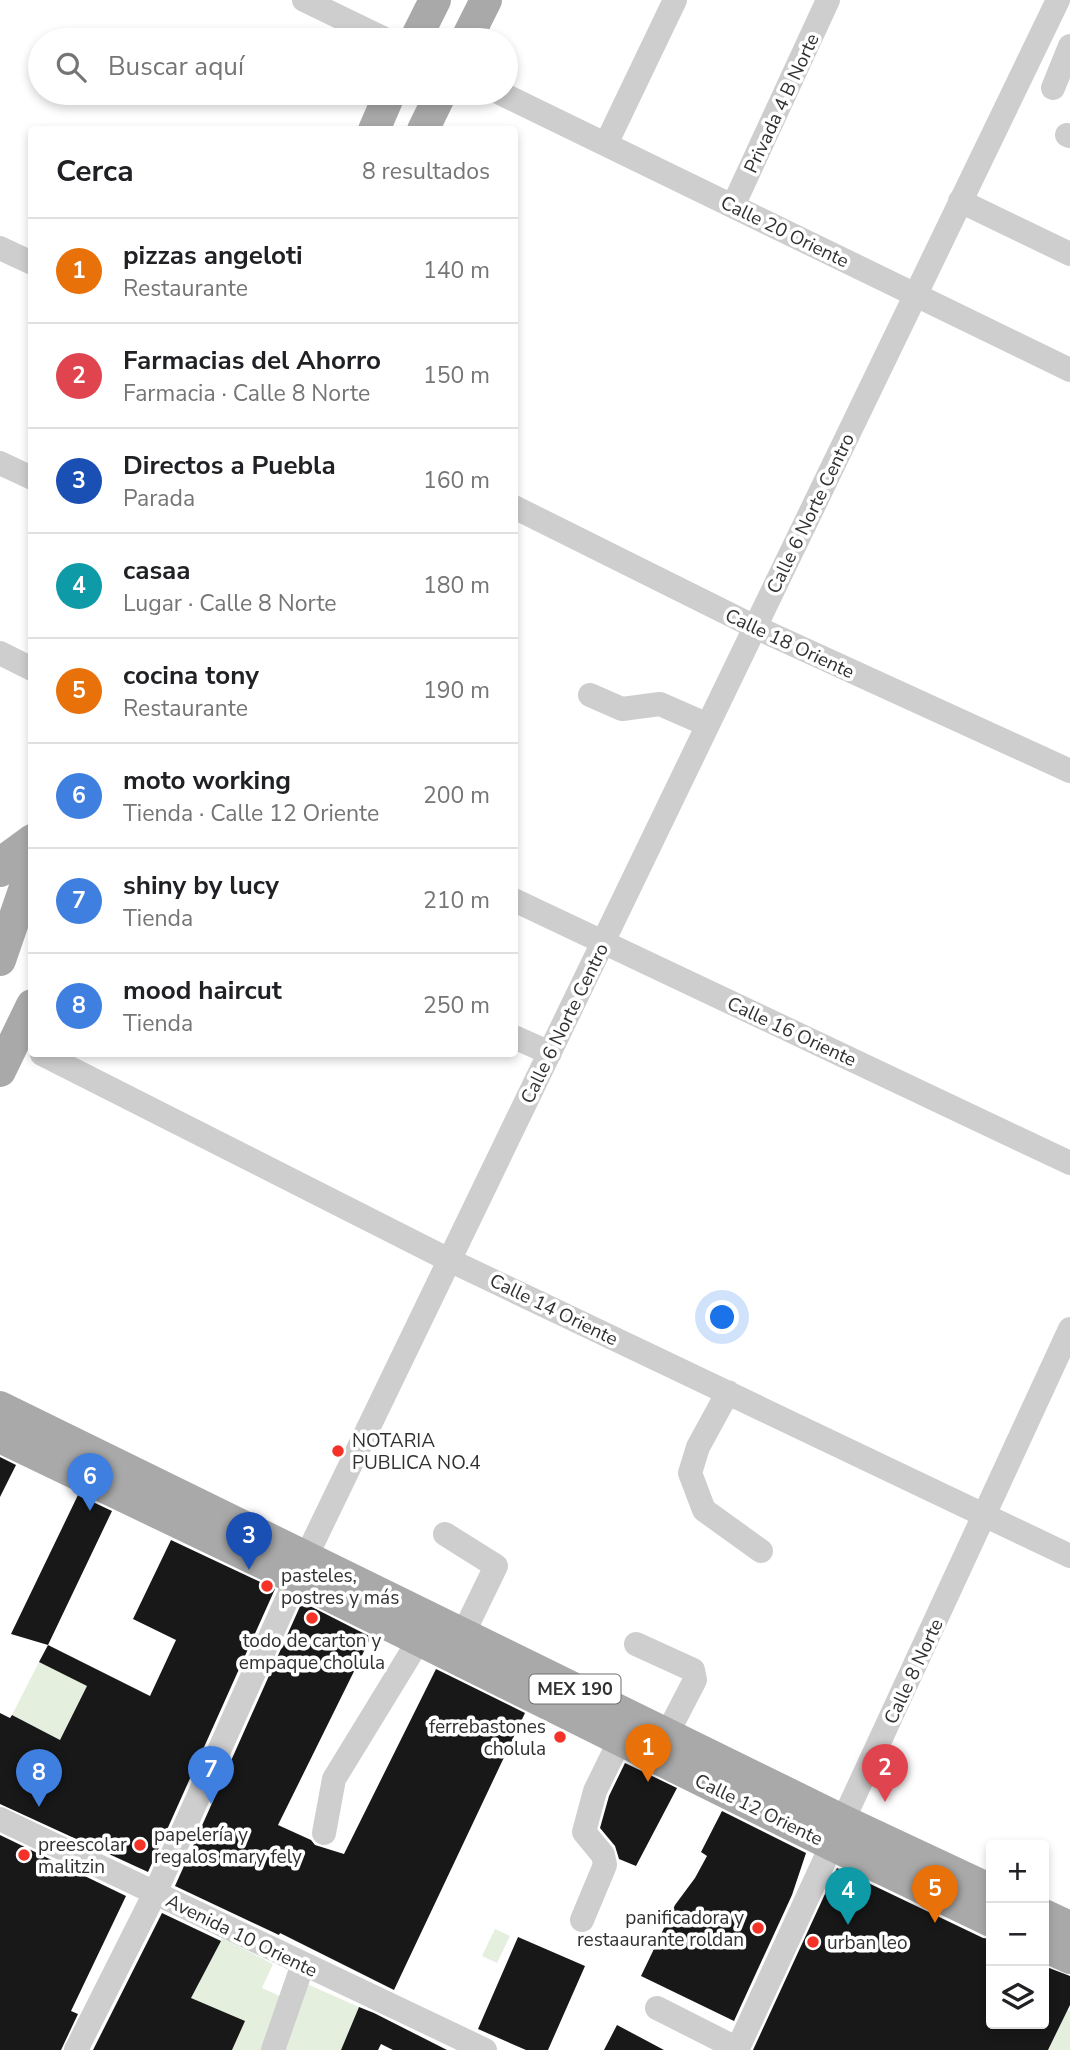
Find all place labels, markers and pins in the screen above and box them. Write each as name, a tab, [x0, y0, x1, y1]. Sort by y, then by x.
place label: NOTARIA PUBLICA NO.4	[352, 1428, 481, 1476]
marker: NOTARIA PUBLICA NO.4	[330, 1443, 346, 1459]
pin: 6	[67, 1453, 113, 1511]
pin: 3	[226, 1512, 272, 1570]
place label: pasteles, postres y más	[281, 1563, 399, 1611]
marker: pasteles, postres y más	[259, 1578, 275, 1594]
marker: todo de carton y empaque cholula	[304, 1610, 320, 1626]
place label: todo de carton y empaque cholula	[239, 1628, 385, 1676]
place label: ferrebastones cholula	[429, 1714, 546, 1762]
pin: 1	[625, 1724, 671, 1782]
marker: ferrebastones cholula	[552, 1729, 568, 1745]
pin: 2	[862, 1744, 908, 1802]
pin: 7	[188, 1746, 234, 1804]
pin: 8	[16, 1749, 62, 1807]
place label: papelería y regalos mary fely	[154, 1822, 302, 1870]
place label: preescolar malitzin	[38, 1832, 127, 1880]
marker: papelería y regalos mary fely	[132, 1837, 148, 1853]
marker: preescolar malitzin	[16, 1847, 32, 1863]
pin: 5	[912, 1865, 958, 1923]
pin: 4	[825, 1867, 871, 1925]
place label: panificadora y restaaurante roldan	[577, 1905, 744, 1953]
marker: panificadora y restaaurante roldan	[750, 1920, 766, 1936]
place label: urban leo	[827, 1930, 907, 1956]
marker: urban leo	[805, 1934, 821, 1950]

